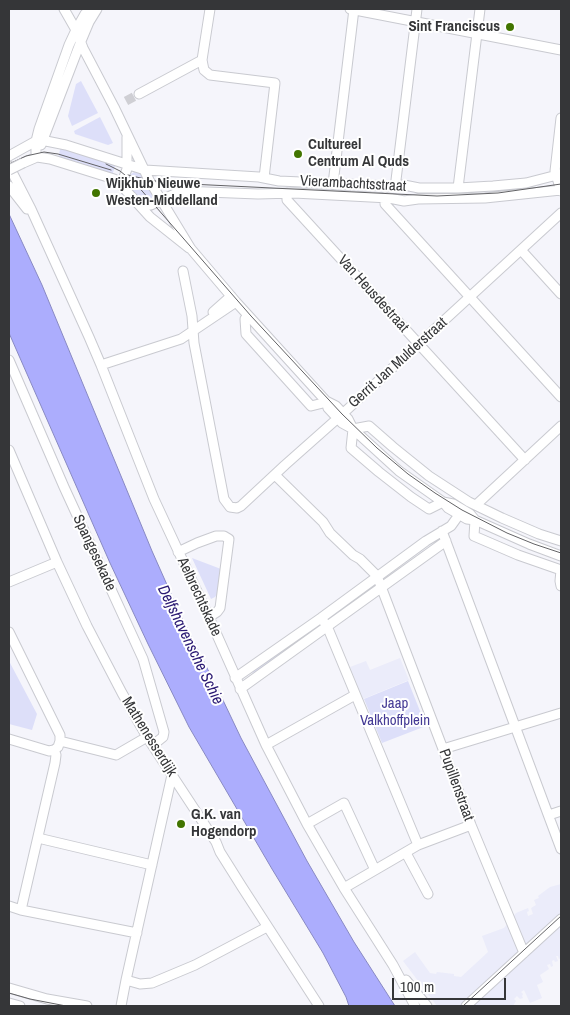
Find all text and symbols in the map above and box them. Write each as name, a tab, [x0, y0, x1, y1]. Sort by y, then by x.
place label: Sint Franciscus	[408, 18, 500, 36]
marker: Sint Franciscus	[504, 21, 516, 33]
place label: Cultureel Centrum Al Quds	[308, 136, 409, 171]
marker: Cultureel Centrum Al Quds	[292, 148, 304, 160]
street label: Vierambachtsstraat	[299, 172, 407, 196]
place label: Wijkhub Nieuwe Westen-Middelland	[106, 175, 218, 210]
marker: Wijkhub Nieuwe Westen-Middelland	[90, 187, 102, 199]
street label: Van Heusdestraat	[334, 252, 412, 336]
street label: Gerrit Jan Mulderstraat	[345, 314, 451, 412]
street label: Spangesekade	[69, 512, 119, 594]
street label: Aelbrechtskade	[173, 555, 225, 639]
water label: Delfshavensche Schie	[153, 582, 227, 708]
street label: Mathenesserdijk	[117, 694, 181, 780]
park label: Jaap Valkhoffplein	[360, 695, 430, 730]
street label: Pupillenstraat	[435, 747, 477, 823]
place label: G.K. van Hogendorp	[191, 806, 257, 841]
marker: G.K. van Hogendorp	[175, 818, 187, 830]
scale bar	[395, 968, 509, 1000]
text: 100 m	[400, 976, 434, 997]

